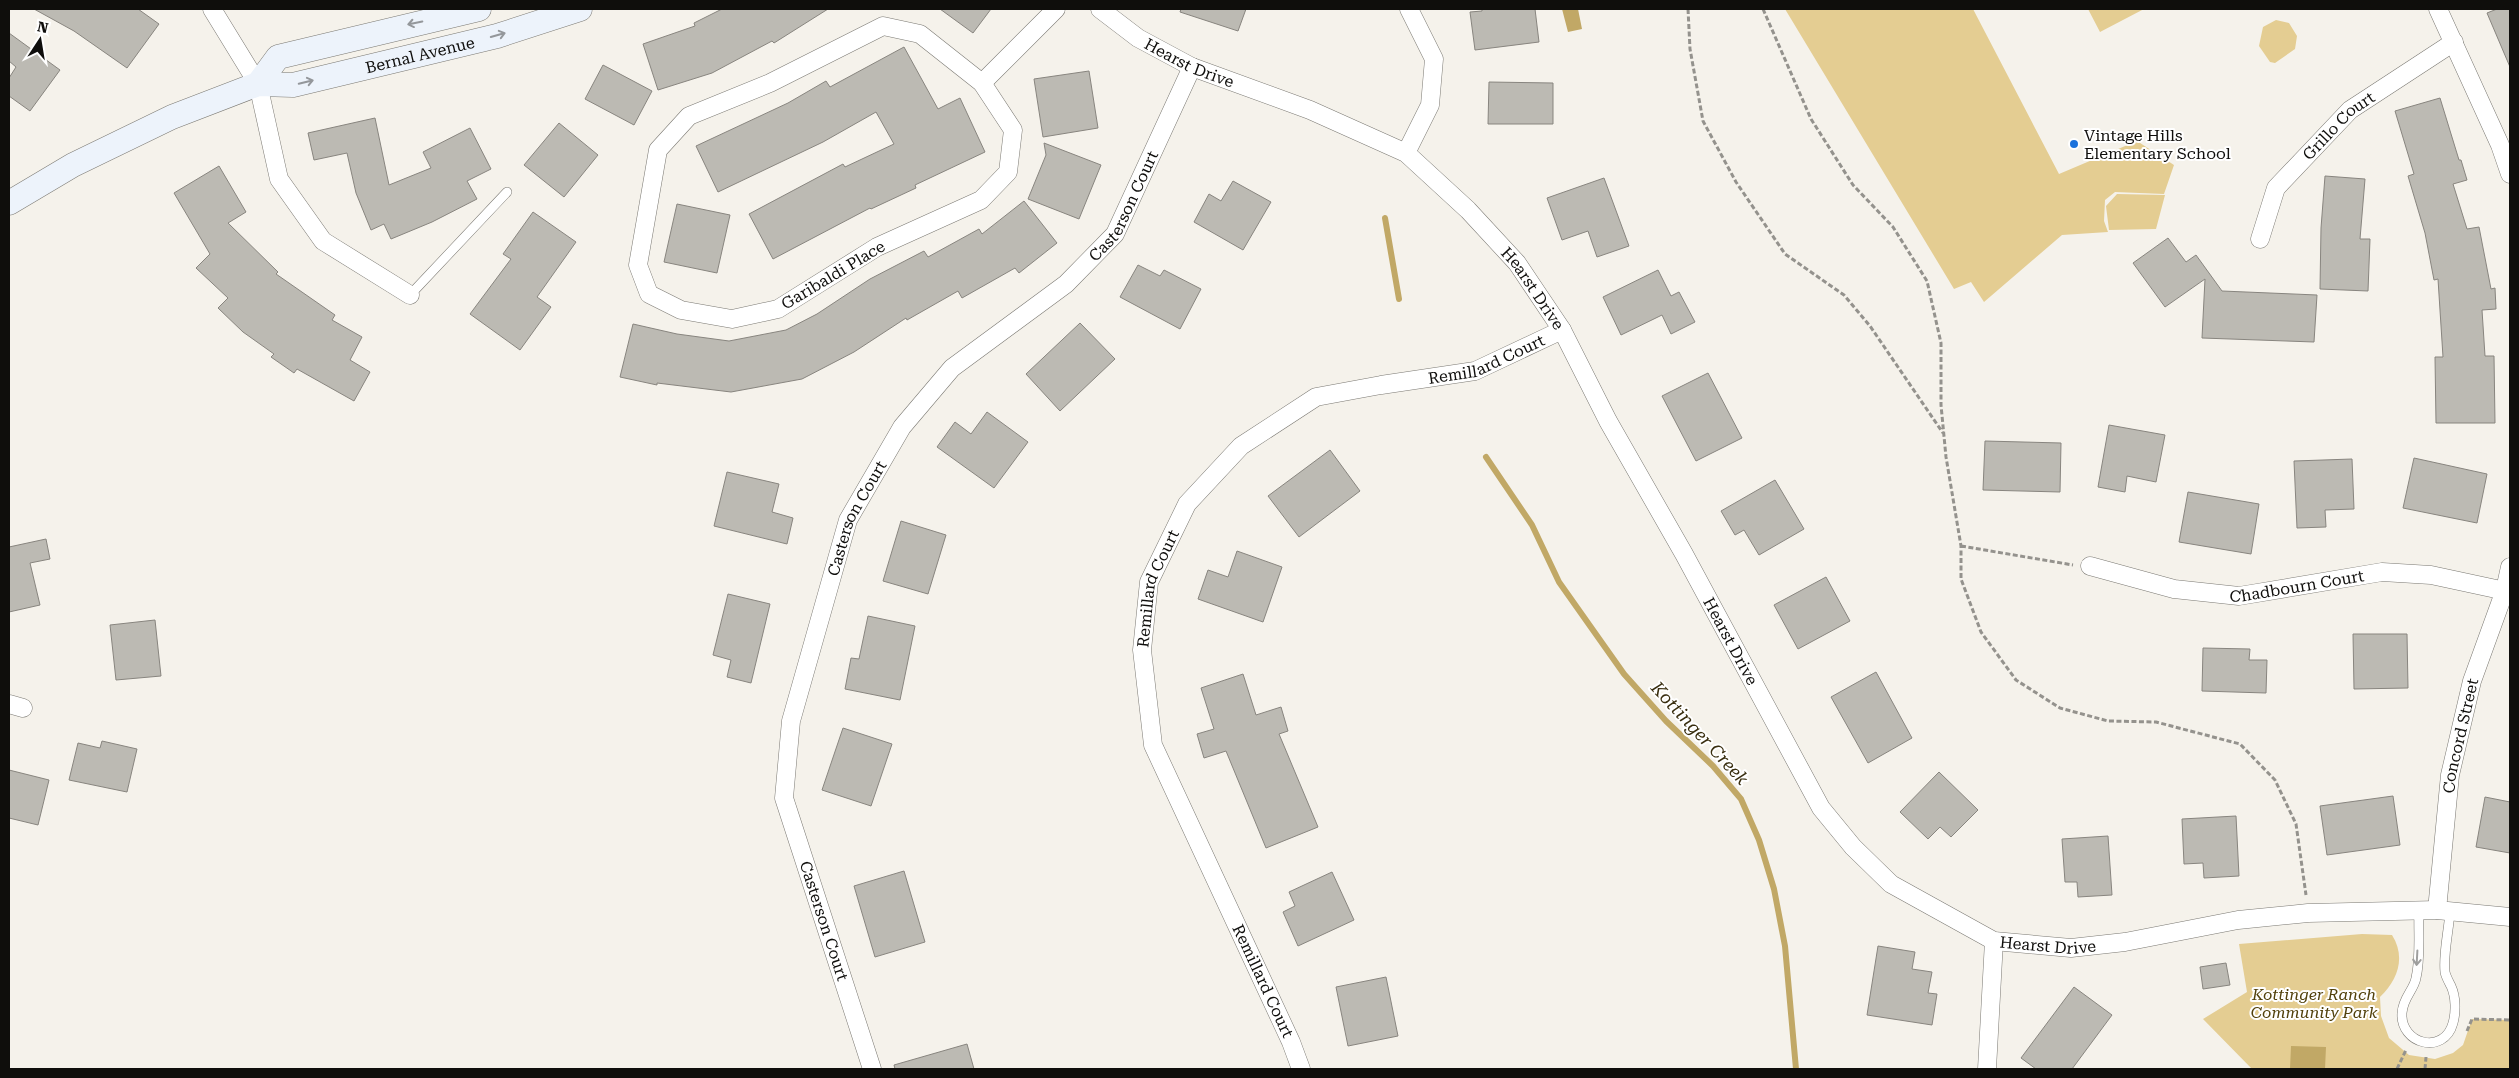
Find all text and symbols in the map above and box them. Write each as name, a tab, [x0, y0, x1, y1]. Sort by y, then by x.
north arrow	[15, 15, 65, 65]
text: N	[36, 18, 50, 36]
one-way arrow	[407, 18, 423, 28]
one-way arrow	[490, 30, 506, 39]
street label: Bernal Avenue	[363, 32, 476, 77]
street label: Hearst Drive	[1141, 34, 1237, 91]
one-way arrow	[298, 76, 314, 86]
street label: Grillo Court	[2298, 87, 2378, 164]
place label: Vintage Hills Elementary School	[2084, 126, 2231, 163]
marker: Vintage Hills Elementary School	[2068, 138, 2080, 150]
street label: Casterson Court	[1084, 148, 1162, 265]
street label: Garibaldi Place	[778, 236, 888, 313]
street label: Hearst Drive	[1497, 243, 1569, 333]
street label: Remillard Court	[1427, 330, 1547, 387]
street label: Casterson Court	[823, 457, 890, 578]
street label: Remillard Court	[1133, 526, 1183, 648]
street label: Chadbourn Court	[2229, 566, 2365, 606]
street label: Hearst Drive	[1700, 594, 1762, 688]
street label: Concord Street	[2439, 676, 2482, 794]
water label: Kottinger Creek	[1646, 677, 1753, 789]
street label: Casterson Court	[796, 859, 852, 983]
street label: Remillard Court	[1228, 921, 1298, 1041]
street label: Hearst Drive	[1999, 932, 2097, 958]
one-way arrow	[2413, 950, 2422, 966]
park label: Kottinger Ranch Community Park	[2251, 985, 2378, 1022]

